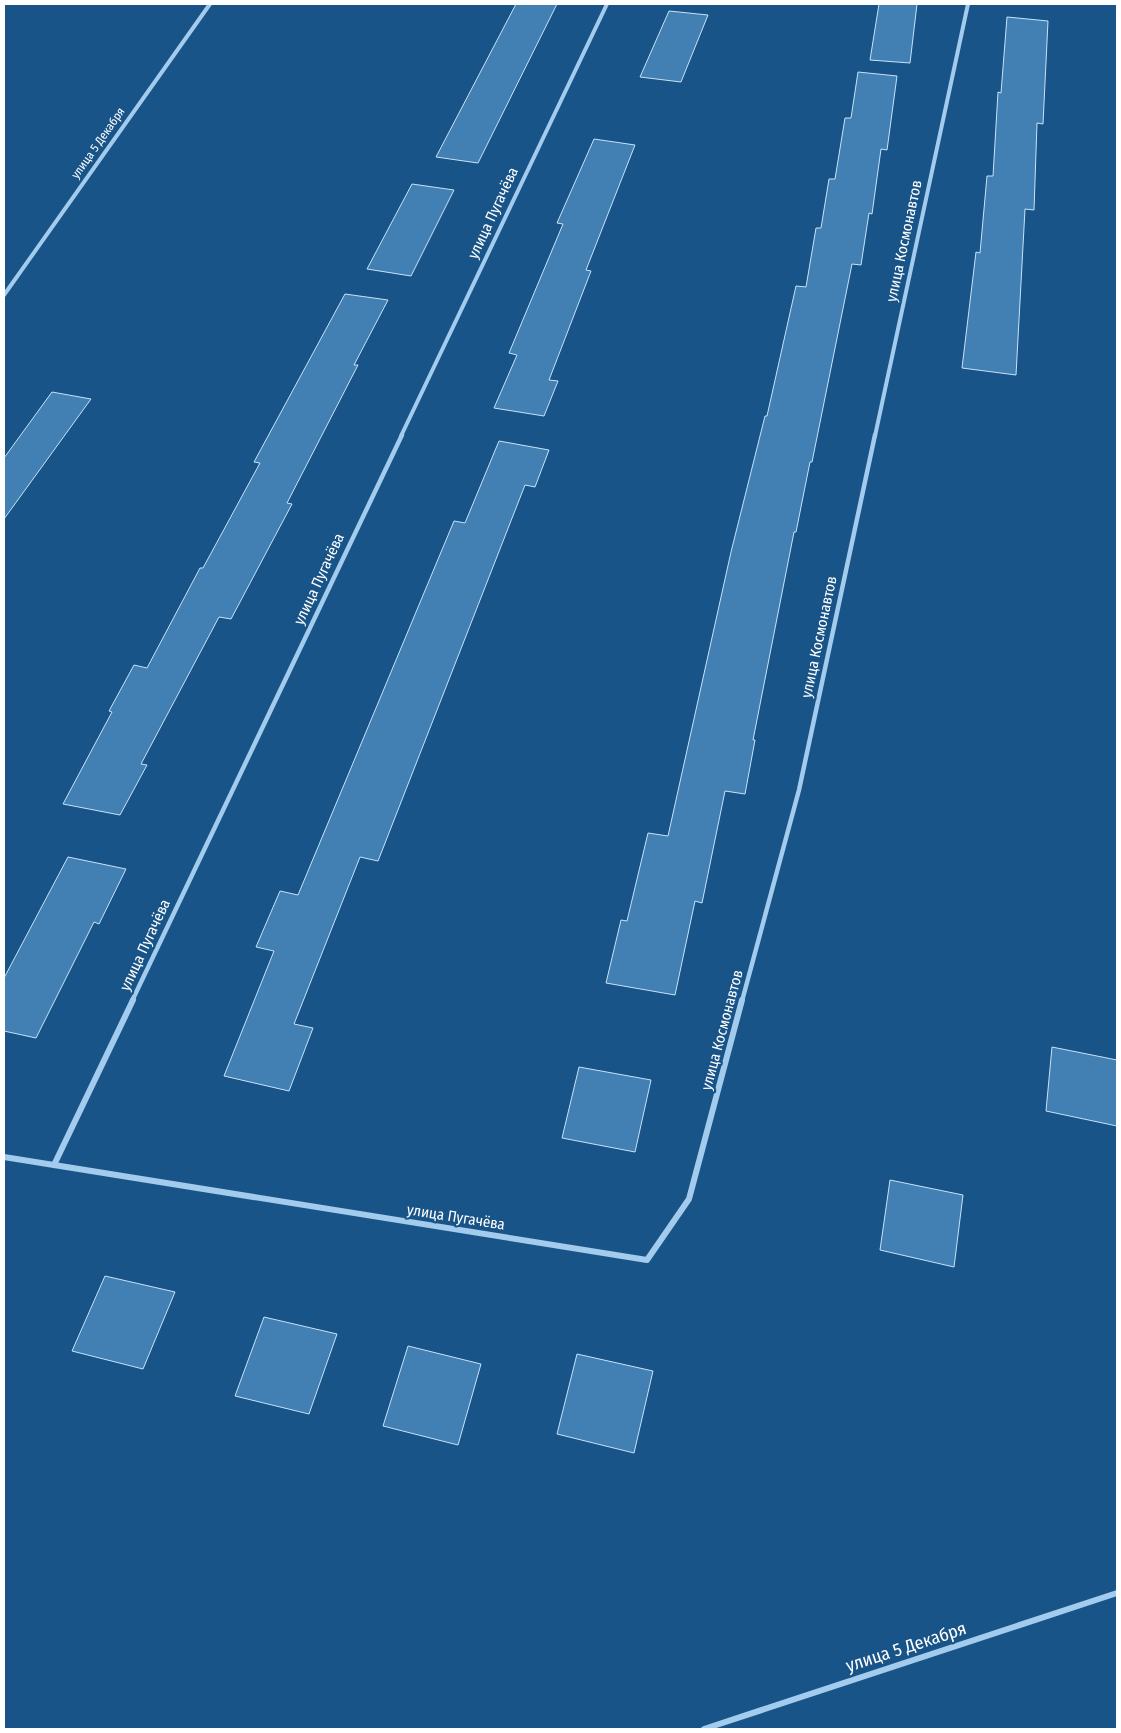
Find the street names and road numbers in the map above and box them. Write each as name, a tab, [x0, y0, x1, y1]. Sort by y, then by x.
street label: улица 5 Декабря	[68, 105, 128, 181]
street label: улица Пугачёва	[464, 164, 522, 262]
street label: улица Космонавтов	[882, 178, 926, 304]
street label: улица Пугачёва	[290, 530, 348, 628]
street label: улица Космонавтов	[797, 574, 841, 700]
street label: улица Пугачёва	[116, 896, 174, 994]
street label: улица Космонавтов	[697, 968, 747, 1092]
street label: улица Пугачёва	[406, 1200, 506, 1234]
street label: улица 5 Декабря	[843, 1617, 969, 1677]

